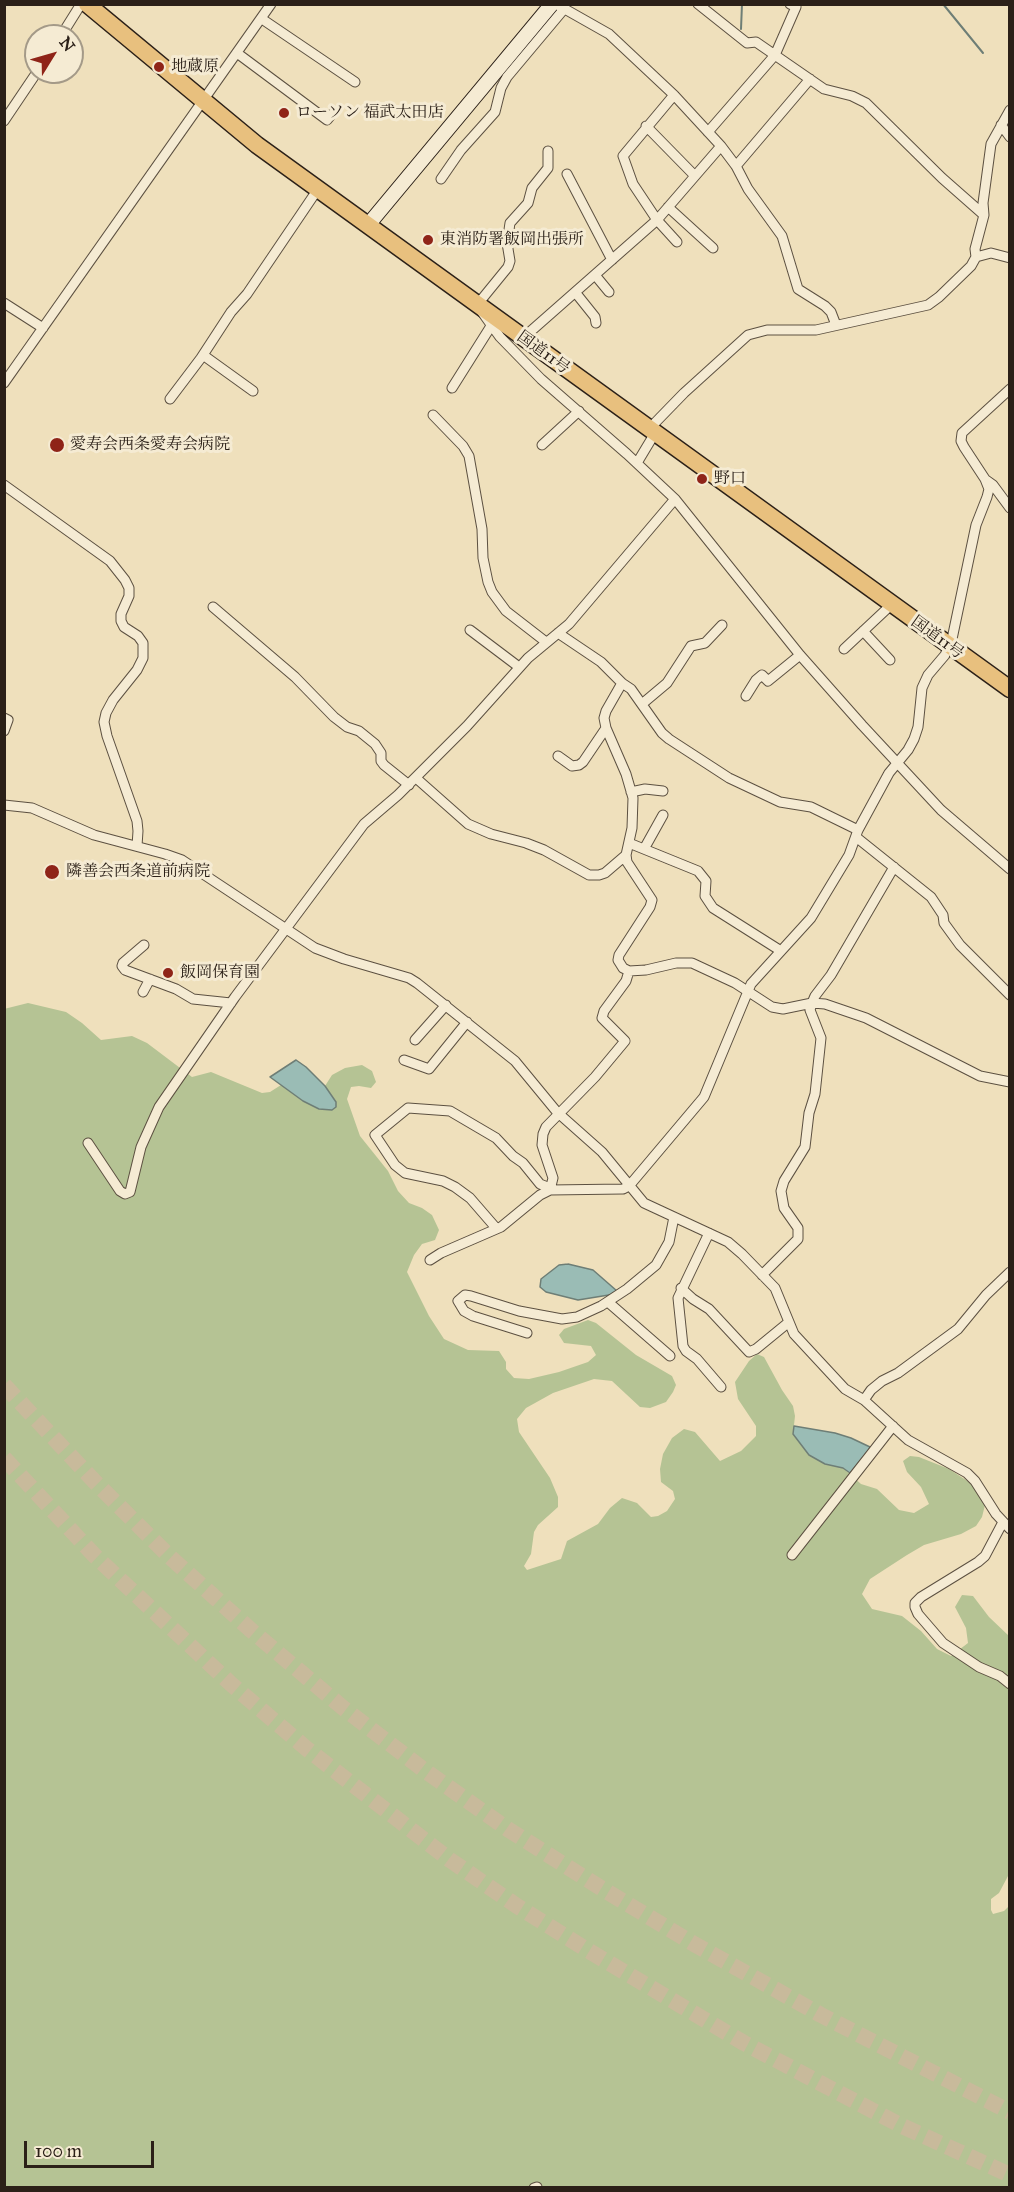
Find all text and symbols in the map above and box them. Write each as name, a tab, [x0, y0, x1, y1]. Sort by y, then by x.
north arrow	[24, 24, 84, 84]
text: N	[55, 33, 79, 55]
place label: 地蔵原	[171, 57, 219, 77]
marker: 地蔵原	[152, 60, 166, 74]
place label: ローソン 福武太田店	[296, 103, 443, 123]
marker: ローソン 福武太田店	[277, 106, 291, 120]
place label: 東消防署飯岡出張所	[440, 230, 584, 250]
marker: 東消防署飯岡出張所	[421, 233, 435, 247]
street label: 国道11号	[513, 327, 573, 379]
place label: 愛寿会西条愛寿会病院	[70, 435, 230, 455]
marker: 愛寿会西条愛寿会病院	[48, 436, 66, 454]
place label: 野口	[714, 469, 746, 489]
marker: 野口	[695, 472, 709, 486]
street label: 国道11号	[907, 612, 967, 664]
place label: 隣善会西条道前病院	[66, 862, 210, 882]
marker: 隣善会西条道前病院	[43, 863, 61, 881]
place label: 飯岡保育園	[180, 963, 260, 983]
marker: 飯岡保育園	[161, 966, 175, 980]
scale bar	[27, 2129, 158, 2167]
text: 100 m	[35, 2140, 82, 2162]

